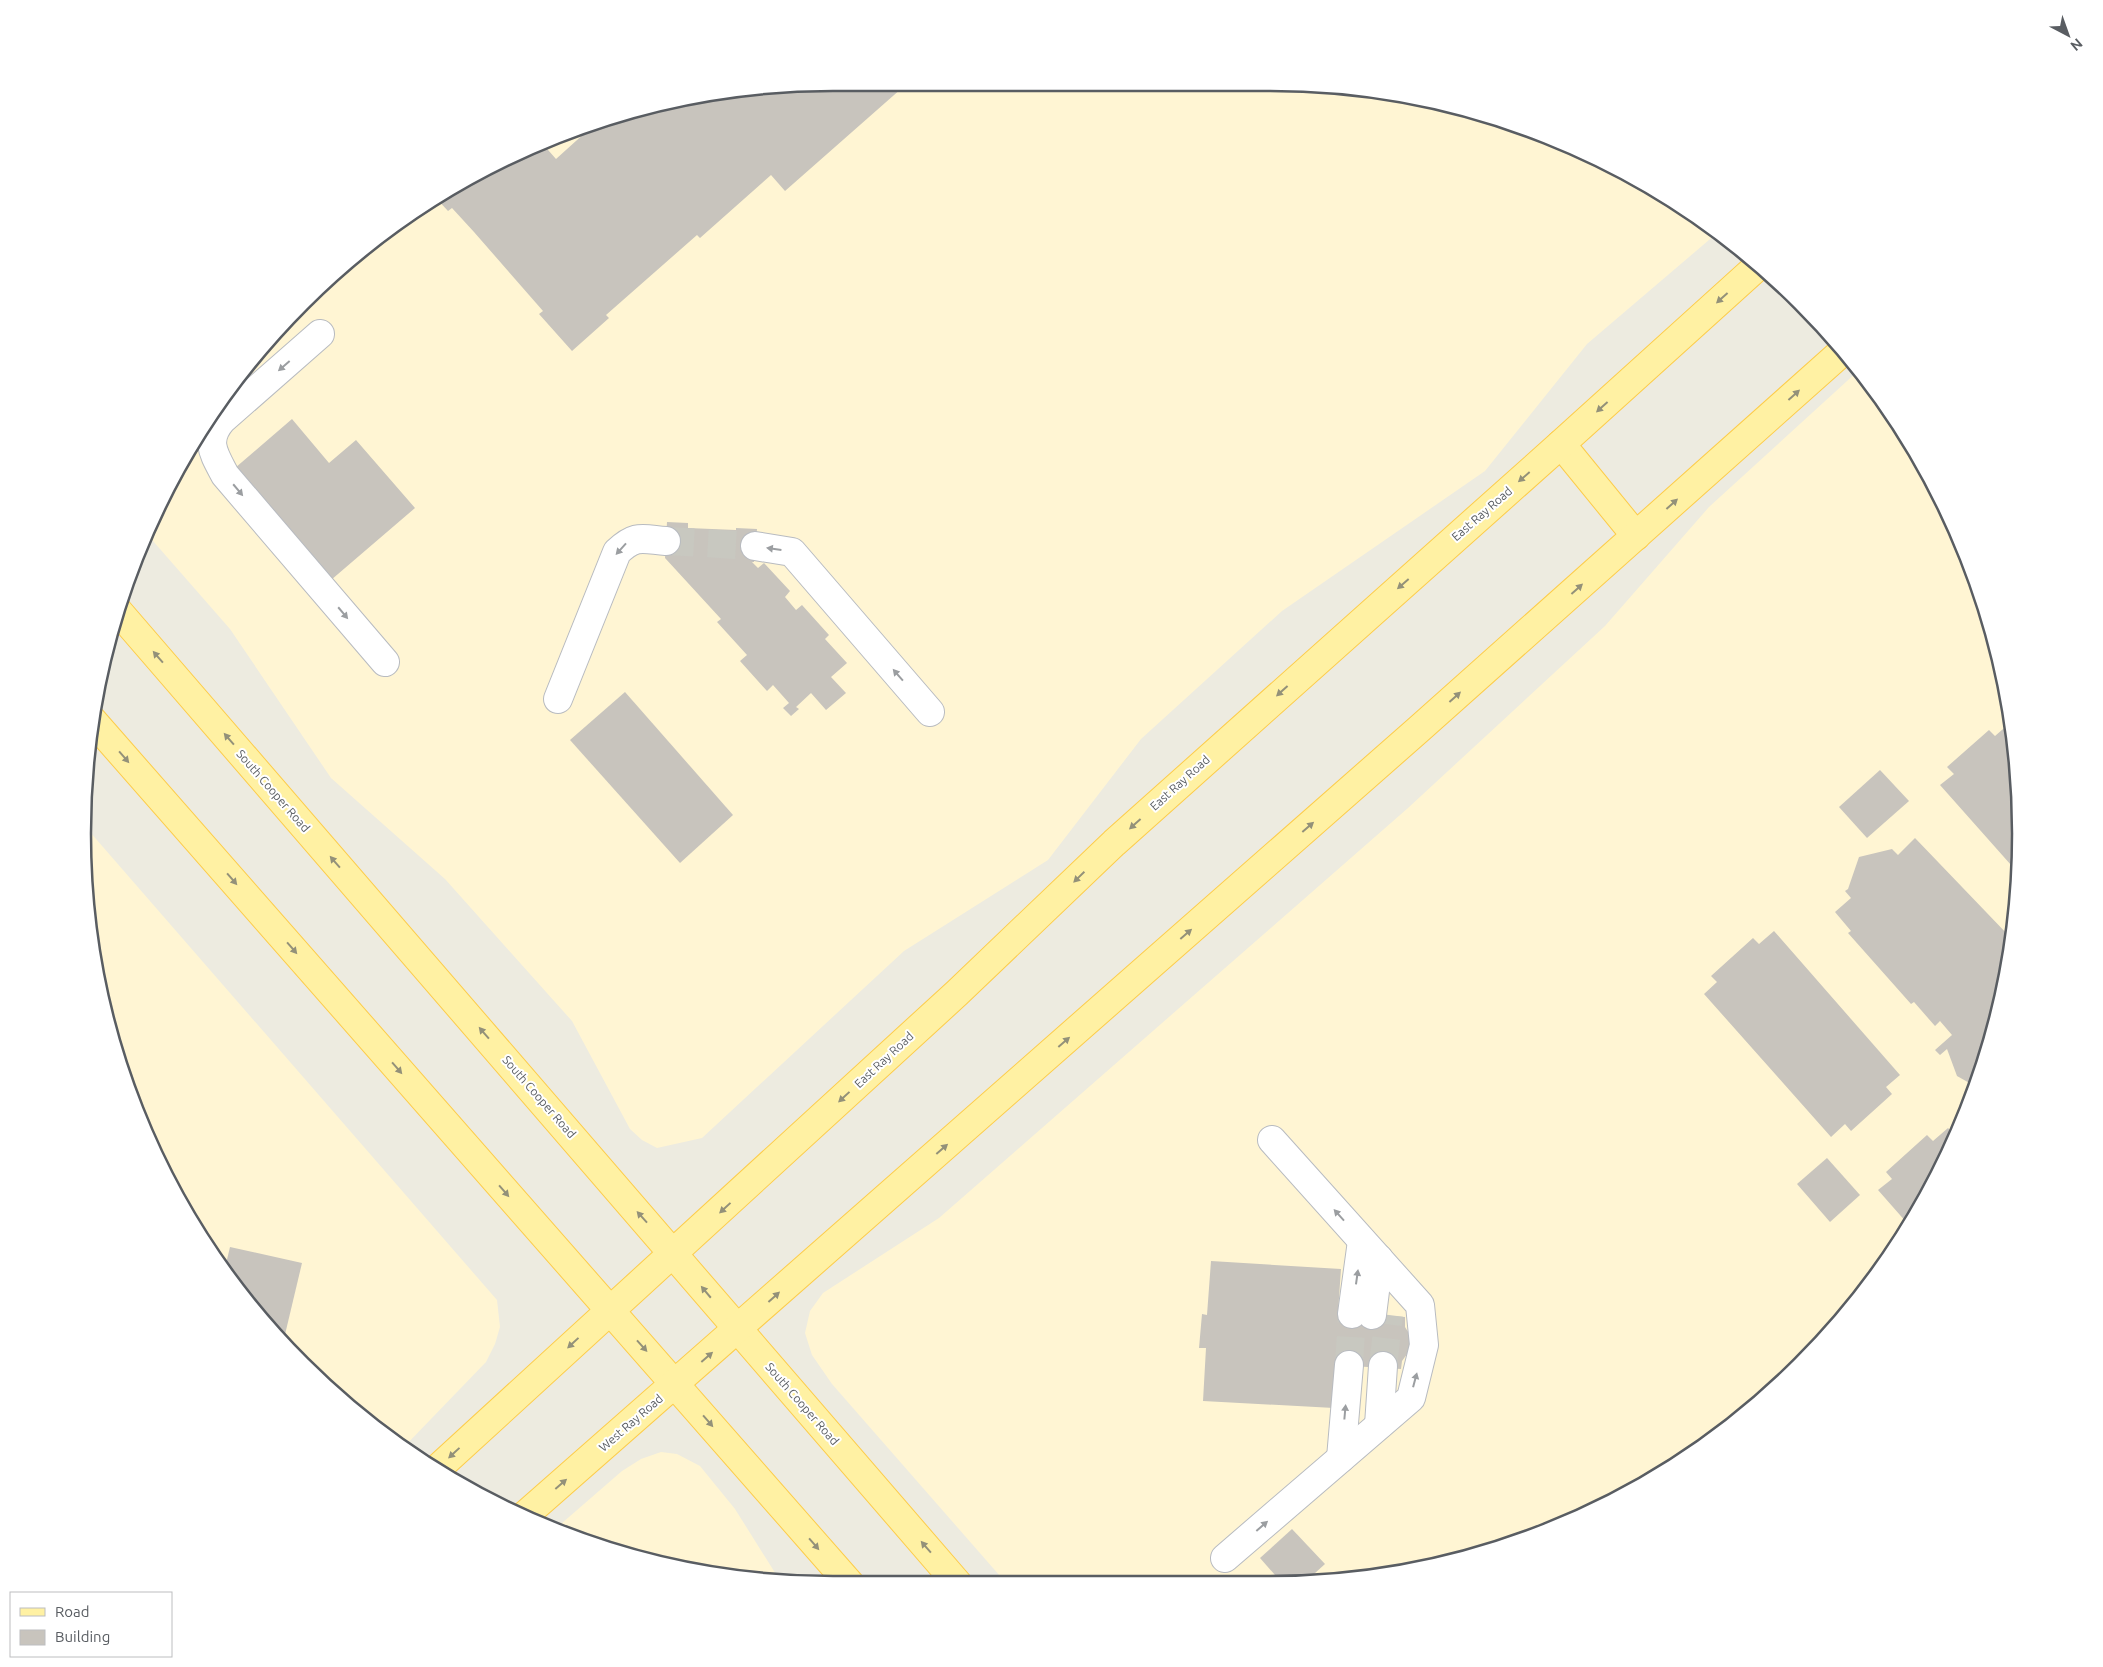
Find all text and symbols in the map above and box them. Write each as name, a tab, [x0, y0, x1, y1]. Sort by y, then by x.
north arrow	[2043, 10, 2093, 60]
text: N	[2067, 35, 2086, 54]
one-way arrow	[1717, 292, 1729, 304]
one-way arrow	[278, 360, 290, 372]
one-way arrow	[1787, 390, 1800, 401]
one-way arrow	[1596, 401, 1608, 413]
one-way arrow	[1518, 471, 1531, 482]
one-way arrow	[232, 483, 243, 496]
street label: East Ray Road	[1449, 484, 1514, 543]
one-way arrow	[1666, 498, 1678, 510]
one-way arrow	[616, 543, 627, 556]
one-way arrow	[766, 545, 782, 553]
one-way arrow	[1397, 578, 1409, 590]
one-way arrow	[1570, 583, 1582, 595]
one-way arrow	[338, 607, 349, 620]
one-way arrow	[152, 651, 163, 664]
one-way arrow	[892, 669, 904, 681]
one-way arrow	[1276, 686, 1289, 697]
one-way arrow	[1449, 691, 1461, 703]
one-way arrow	[223, 733, 234, 746]
street label: South Cooper Road	[234, 747, 313, 834]
one-way arrow	[118, 750, 130, 762]
street label: East Ray Road	[1147, 753, 1212, 813]
one-way arrow	[1129, 818, 1142, 829]
one-way arrow	[1301, 821, 1313, 833]
one-way arrow	[330, 856, 341, 868]
one-way arrow	[1073, 870, 1085, 882]
one-way arrow	[226, 872, 237, 885]
one-way arrow	[1179, 928, 1191, 940]
one-way arrow	[286, 941, 298, 953]
one-way arrow	[478, 1027, 489, 1040]
street label: East Ray Road	[852, 1029, 916, 1090]
one-way arrow	[1057, 1036, 1070, 1047]
street label: South Cooper Road	[500, 1053, 579, 1140]
one-way arrow	[391, 1062, 402, 1074]
one-way arrow	[838, 1091, 850, 1103]
one-way arrow	[935, 1143, 947, 1155]
one-way arrow	[498, 1184, 510, 1196]
one-way arrow	[718, 1202, 731, 1213]
one-way arrow	[1333, 1209, 1345, 1221]
one-way arrow	[637, 1211, 648, 1223]
one-way arrow	[1353, 1269, 1361, 1285]
one-way arrow	[701, 1285, 712, 1298]
one-way arrow	[768, 1291, 781, 1302]
one-way arrow	[568, 1337, 580, 1349]
one-way arrow	[636, 1340, 648, 1352]
one-way arrow	[700, 1351, 713, 1362]
street label: South Cooper Road	[763, 1360, 842, 1447]
one-way arrow	[1411, 1372, 1419, 1387]
street label: West Ray Road	[596, 1391, 665, 1454]
one-way arrow	[1341, 1404, 1349, 1420]
one-way arrow	[702, 1414, 713, 1427]
one-way arrow	[448, 1447, 460, 1459]
one-way arrow	[554, 1478, 567, 1489]
one-way arrow	[1256, 1521, 1269, 1532]
one-way arrow	[808, 1537, 820, 1549]
one-way arrow	[921, 1541, 932, 1554]
legend	[10, 1592, 172, 1657]
text: Road	[55, 1603, 90, 1620]
text: Building	[55, 1628, 110, 1645]

